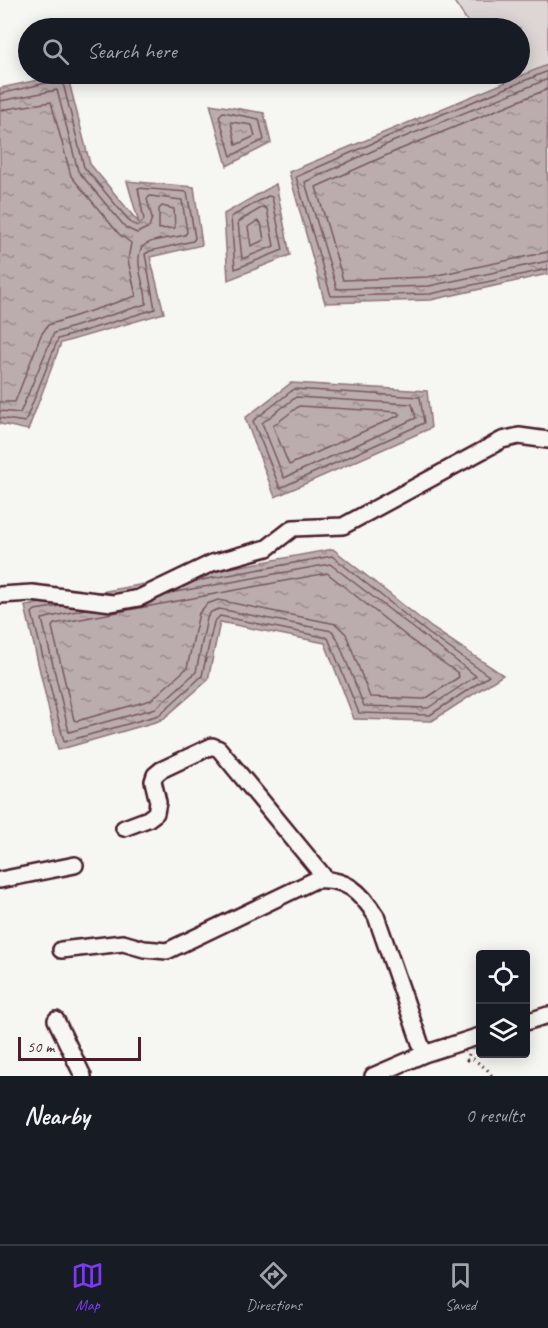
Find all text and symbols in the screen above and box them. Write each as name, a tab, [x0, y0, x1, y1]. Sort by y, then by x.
search box	[18, 18, 530, 84]
icon: search	[39, 35, 72, 68]
text: Search here	[87, 37, 177, 65]
map controls	[476, 950, 530, 1058]
button: locate	[476, 950, 530, 1004]
button: layers	[476, 1004, 530, 1058]
scale bar	[18, 1034, 141, 1062]
text: 50 m	[27, 1037, 54, 1057]
text: Nearby	[24, 1099, 89, 1132]
text: 0 results	[465, 1103, 524, 1128]
tab: Map	[71, 1259, 104, 1315]
tab: Directions	[246, 1259, 302, 1315]
tab: Saved	[444, 1259, 477, 1315]

